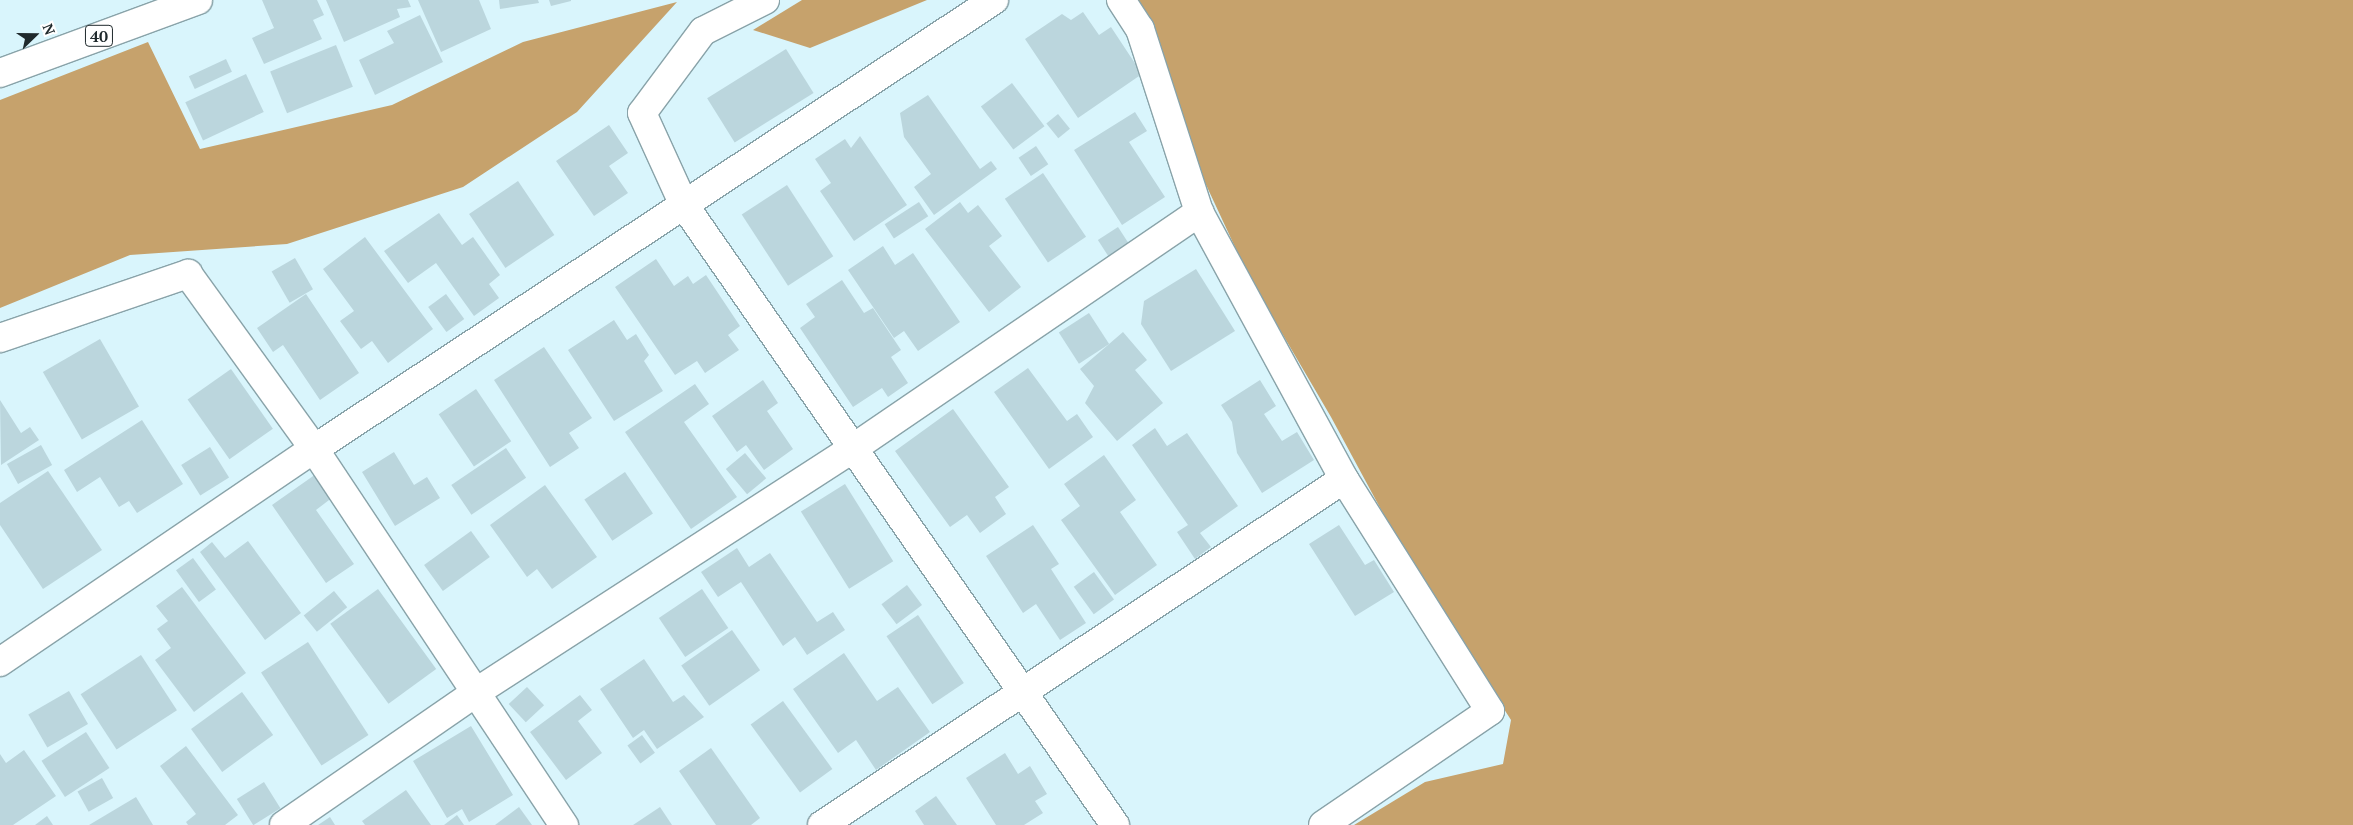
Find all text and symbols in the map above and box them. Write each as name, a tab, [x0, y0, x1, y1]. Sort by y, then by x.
north arrow	[10, 10, 60, 60]
text: N	[39, 21, 60, 38]
road number: 40	[84, 22, 114, 50]

